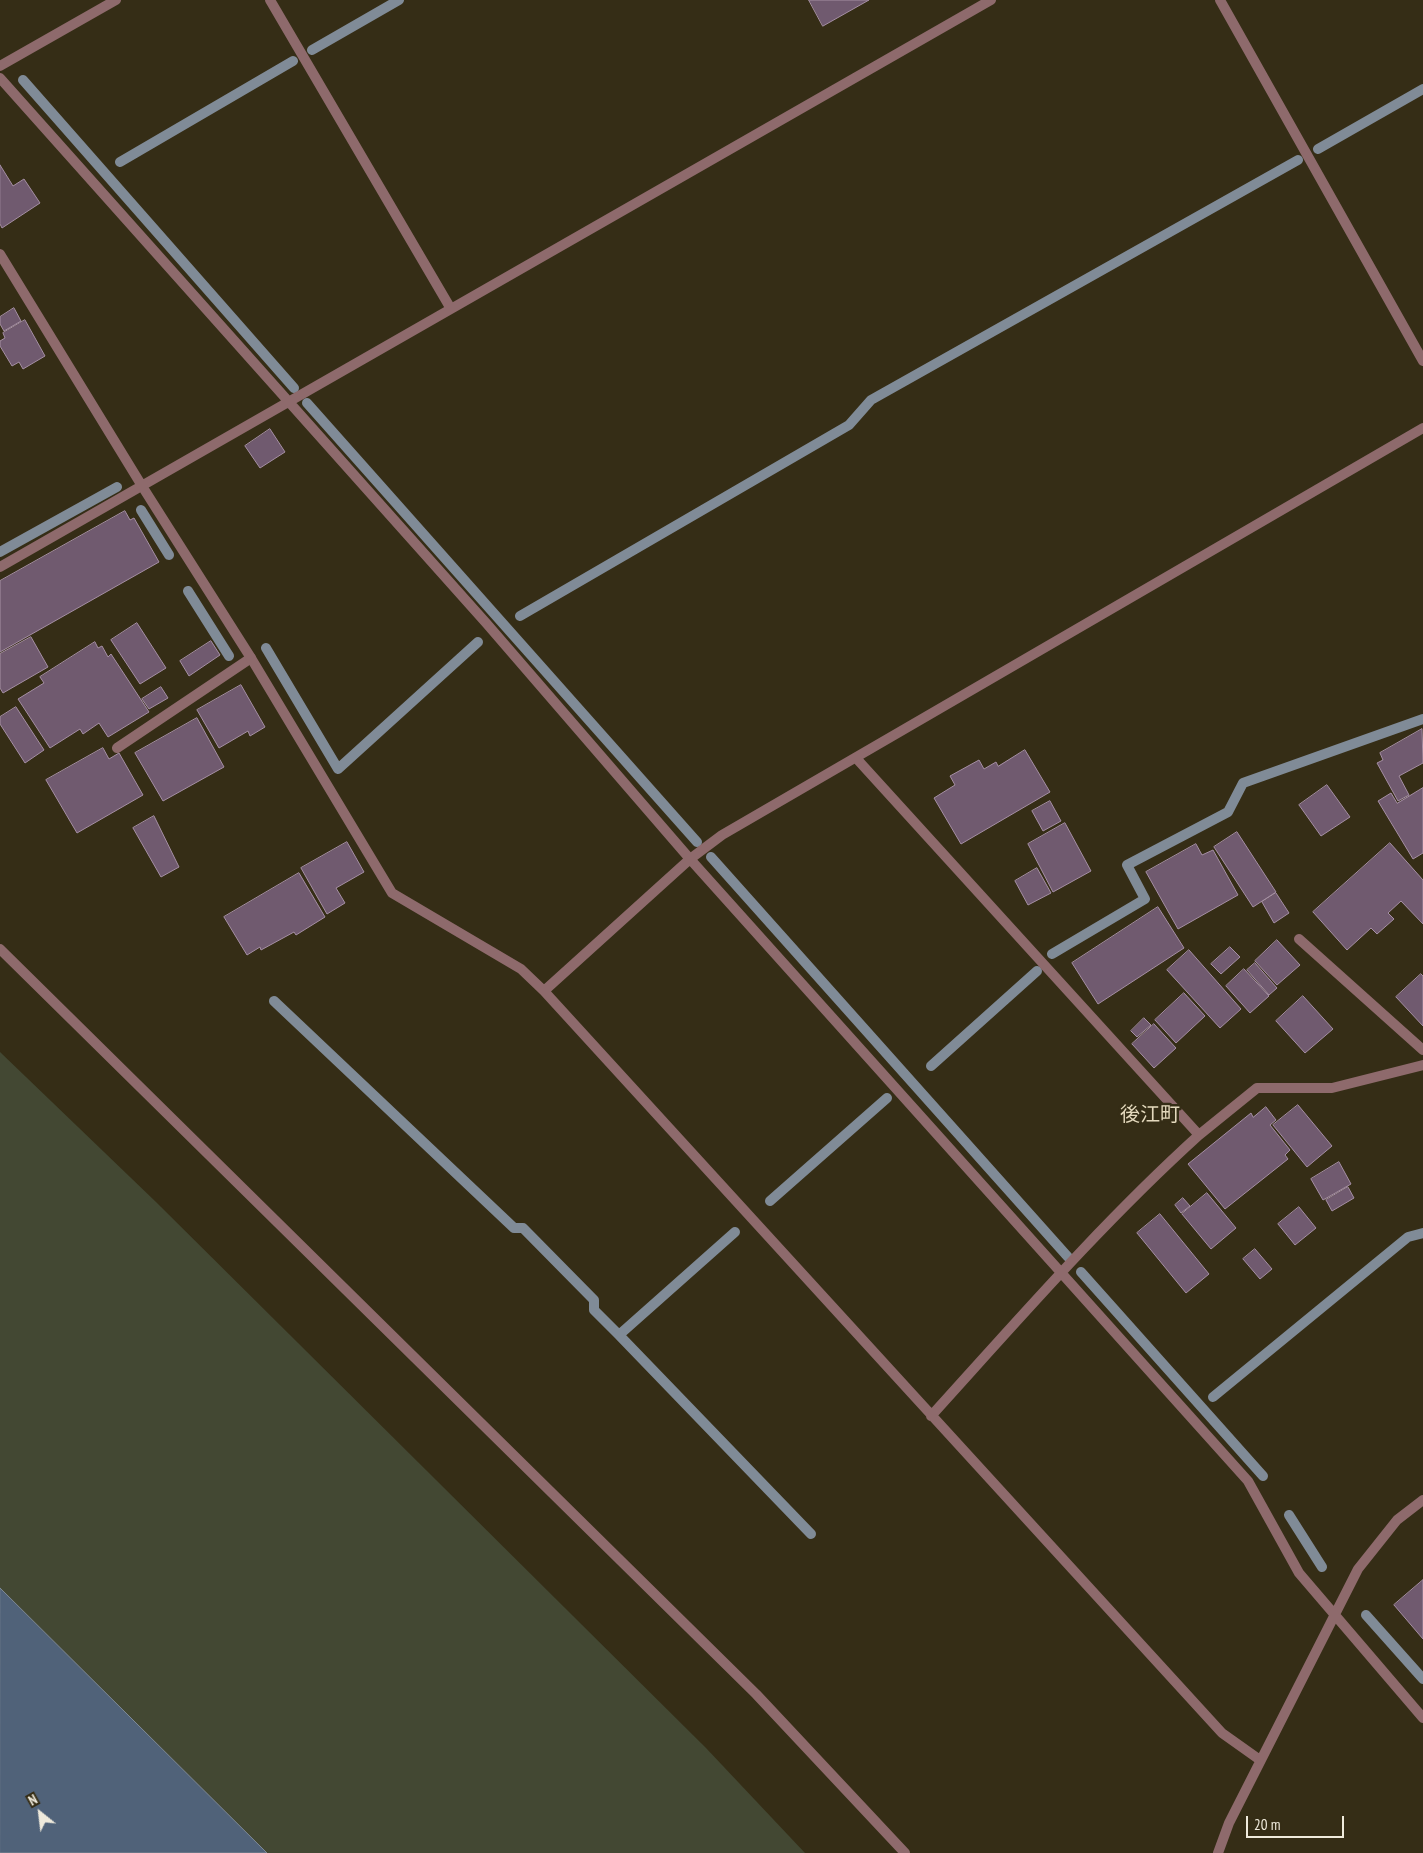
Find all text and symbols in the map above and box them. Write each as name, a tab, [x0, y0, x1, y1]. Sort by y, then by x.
district label: 後江町	[1120, 1103, 1180, 1127]
north arrow	[15, 1788, 65, 1838]
text: N	[25, 1790, 40, 1810]
scale bar	[1248, 1806, 1346, 1838]
text: 20 m	[1254, 1815, 1280, 1834]

